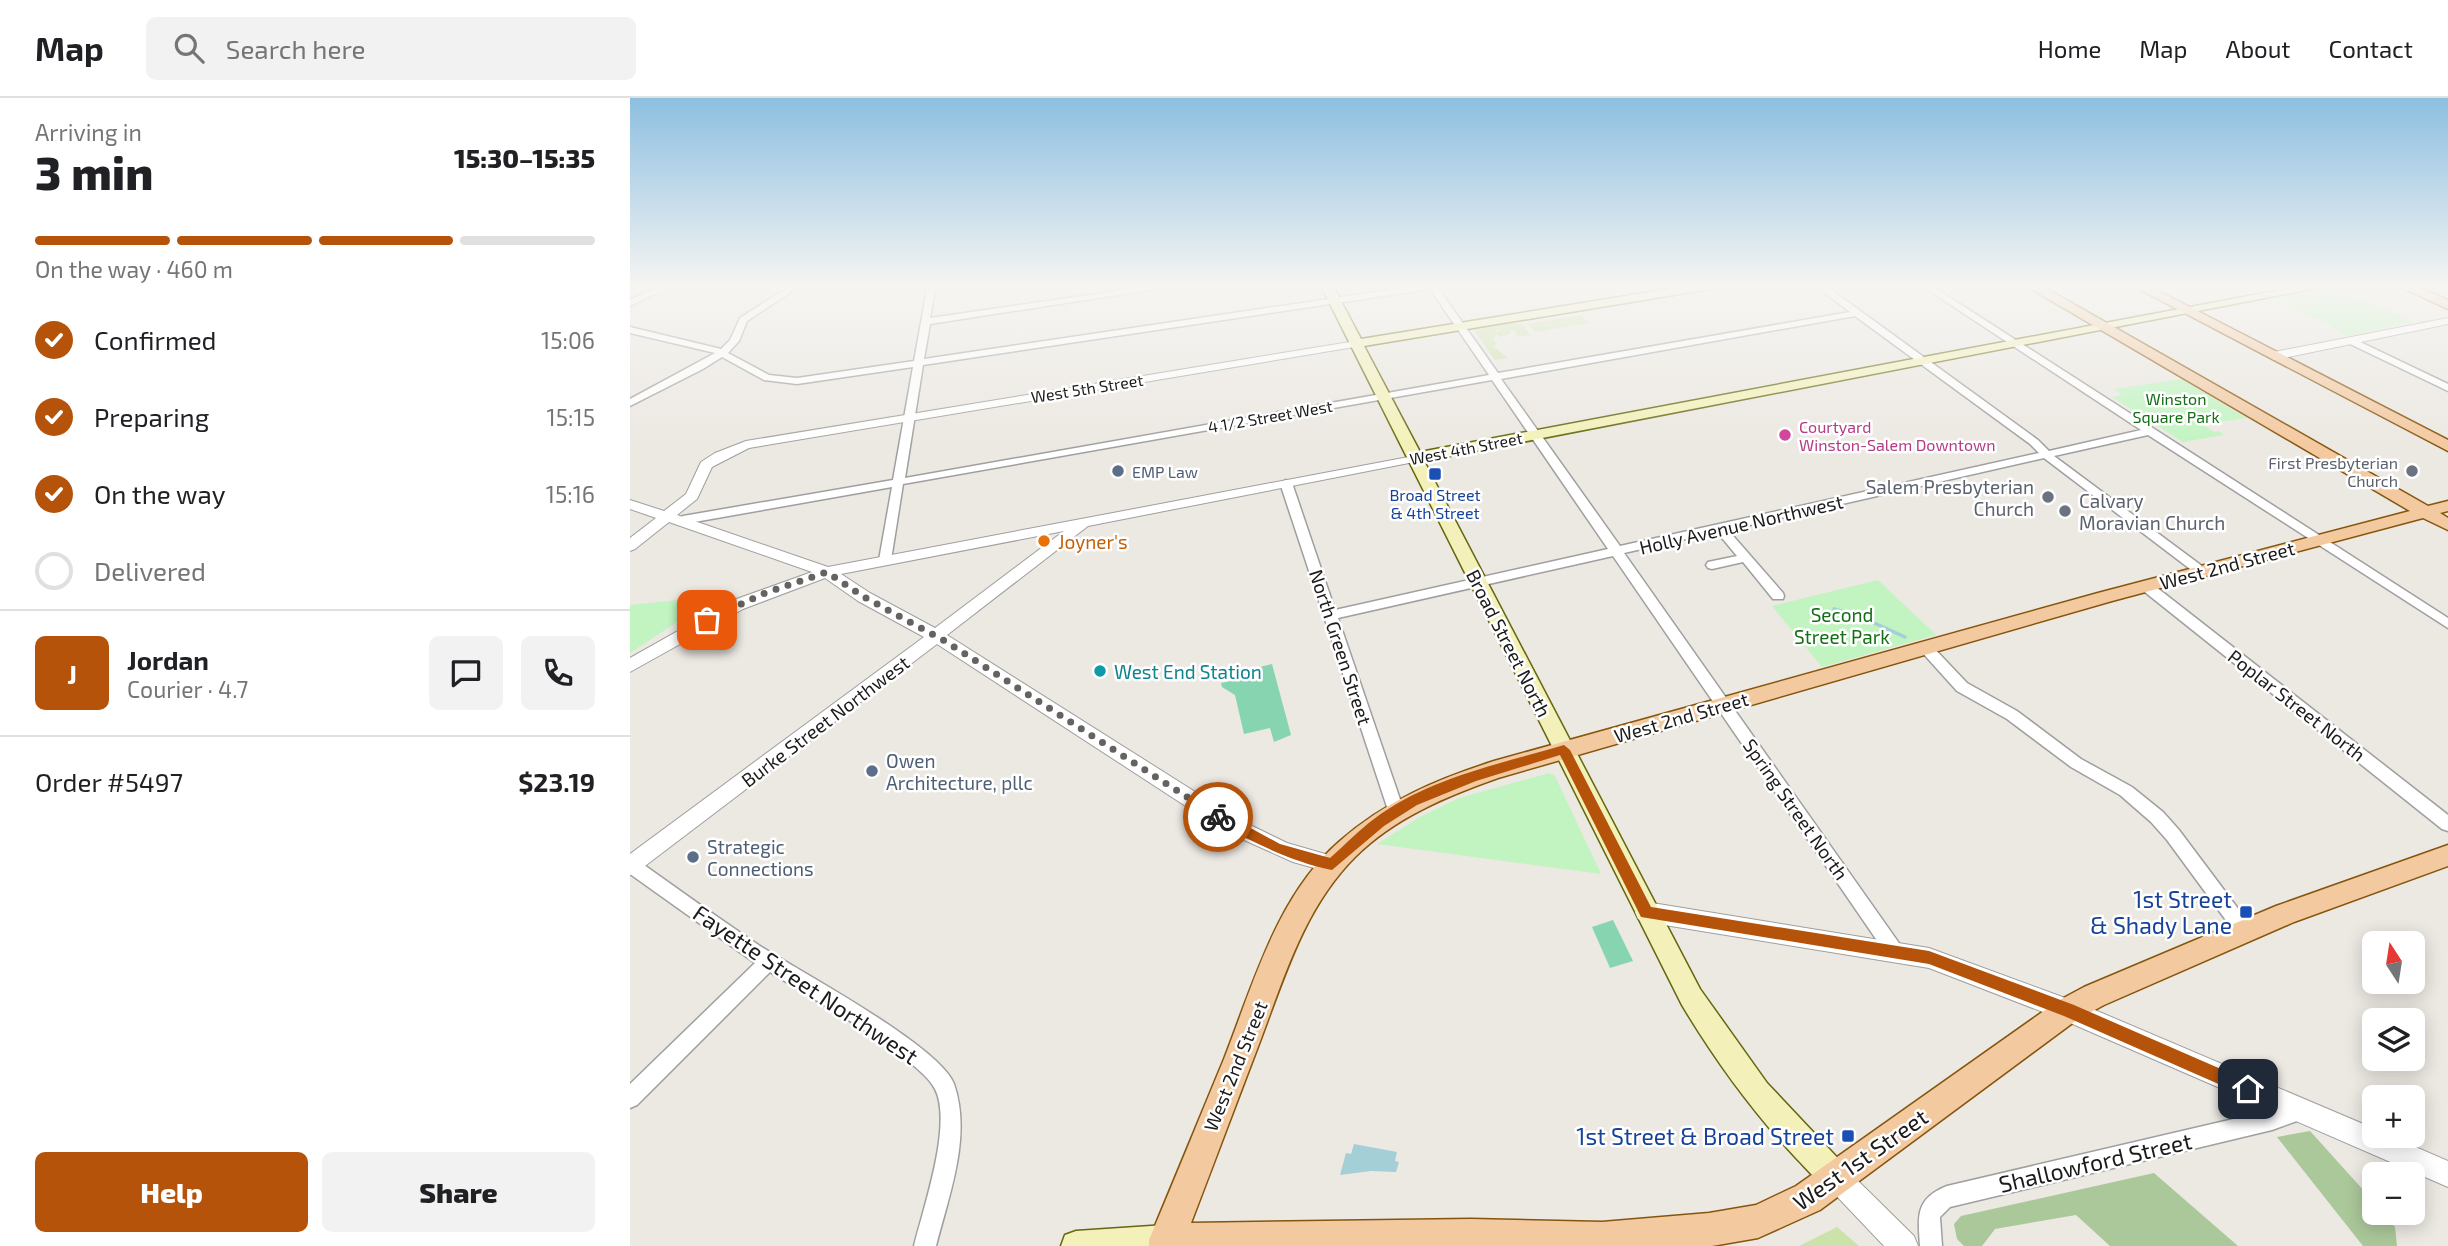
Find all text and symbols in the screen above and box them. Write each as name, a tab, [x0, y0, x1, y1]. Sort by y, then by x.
search box	[146, 17, 636, 80]
text: Map	[35, 28, 104, 68]
icon: search	[170, 29, 208, 67]
text: Search here	[226, 33, 365, 64]
text: Home	[2038, 34, 2101, 63]
text: Map	[2139, 34, 2187, 63]
text: About	[2225, 34, 2291, 63]
text: Contact	[2329, 34, 2413, 63]
text: Arriving in	[35, 118, 142, 146]
text: 15:30–15:35	[454, 142, 595, 173]
text: 3 min	[35, 144, 153, 199]
text: On the way · 460 m	[35, 255, 233, 283]
icon: check	[35, 321, 73, 359]
text: Confirmed	[94, 324, 217, 355]
text: 15:06	[541, 326, 595, 354]
street label: West 5th Street	[1030, 370, 1144, 406]
park label: Winston Square Park	[2132, 389, 2220, 426]
street label: 4 1/2 Street West	[1206, 396, 1334, 436]
icon: check	[35, 398, 73, 436]
text: Preparing	[94, 401, 209, 432]
text: 15:15	[547, 403, 595, 431]
place label: Courtyard Winston-Salem Downtown	[1799, 417, 1995, 454]
marker: Courtyard Winston-Salem Downtown	[1777, 427, 1793, 443]
street label: West 4th Street	[1408, 428, 1524, 468]
place label: First Presbyterian Church	[2268, 453, 2398, 490]
place label: EMP Law	[1132, 462, 1198, 481]
marker: EMP Law	[1110, 463, 1126, 479]
marker: First Presbyterian Church	[2404, 463, 2420, 479]
marker: Broad Street & 4th Street	[1427, 466, 1443, 482]
icon: check	[35, 475, 73, 513]
place label: Salem Presbyterian Church	[1866, 475, 2034, 520]
text: On the way	[94, 478, 225, 509]
text: 15:16	[546, 480, 595, 508]
place label: Broad Street & 4th Street	[1389, 485, 1481, 522]
street label: Holly Avenue Northwest	[1637, 489, 1845, 559]
marker: Salem Presbyterian Church	[2040, 489, 2056, 505]
place label: Calvary Moravian Church	[2079, 489, 2225, 534]
marker: Calvary Moravian Church	[2057, 503, 2073, 519]
place label: Joyner's	[1058, 530, 1128, 553]
marker: Joyner's	[1036, 533, 1052, 549]
street label: West 2nd Street	[2157, 536, 2297, 594]
text: Delivered	[94, 555, 206, 586]
street label: Broad Street North	[1462, 565, 1556, 721]
street label: North Green Street	[1305, 566, 1377, 728]
pin	[677, 590, 737, 650]
icon: bag	[688, 601, 726, 639]
park label: Second Street Park	[1794, 603, 1890, 648]
button: chat	[429, 636, 503, 710]
button: phone	[521, 636, 595, 710]
text: Jordan	[127, 644, 209, 675]
street label: Poplar Street North	[2224, 644, 2370, 766]
street label: Burke Street Northwest	[737, 650, 913, 792]
text: J	[67, 658, 77, 689]
place label: West End Station	[1114, 660, 1262, 683]
marker: West End Station	[1092, 663, 1108, 679]
text: Courier · 4.7	[127, 675, 248, 703]
street label: West 2nd Street	[1611, 687, 1751, 747]
street label: Spring Street North	[1739, 734, 1853, 884]
place label: Owen Architecture, pllc	[886, 749, 1033, 794]
marker: Owen Architecture, pllc	[864, 763, 880, 779]
text: Order #5497	[35, 766, 183, 797]
text: $23.19	[518, 766, 595, 797]
courier	[1183, 782, 1253, 852]
icon: bike	[1199, 798, 1237, 836]
place label: Strategic Connections	[707, 835, 814, 880]
marker: Strategic Connections	[685, 849, 701, 865]
place label: 1st Street & Shady Lane	[2090, 885, 2232, 939]
street label: Fayette Street Northwest	[688, 898, 924, 1070]
marker: 1st Street & Shady Lane	[2238, 904, 2254, 920]
north arrow	[2362, 931, 2426, 994]
map controls	[2362, 931, 2425, 1225]
street label: West 2nd Street	[1198, 997, 1272, 1135]
button: layers	[2362, 1008, 2425, 1071]
pin	[2218, 1059, 2278, 1119]
icon: home	[2229, 1070, 2267, 1108]
button: +	[2362, 1085, 2425, 1148]
street label: West 1st Street	[1787, 1102, 1933, 1216]
place label: 1st Street & Broad Street	[1576, 1122, 1834, 1150]
street label: Shallowford Street	[1996, 1126, 2195, 1198]
marker: 1st Street & Broad Street	[1840, 1128, 1856, 1144]
button: Help	[35, 1152, 308, 1232]
button: Share	[322, 1152, 595, 1232]
button: −	[2362, 1162, 2425, 1225]

